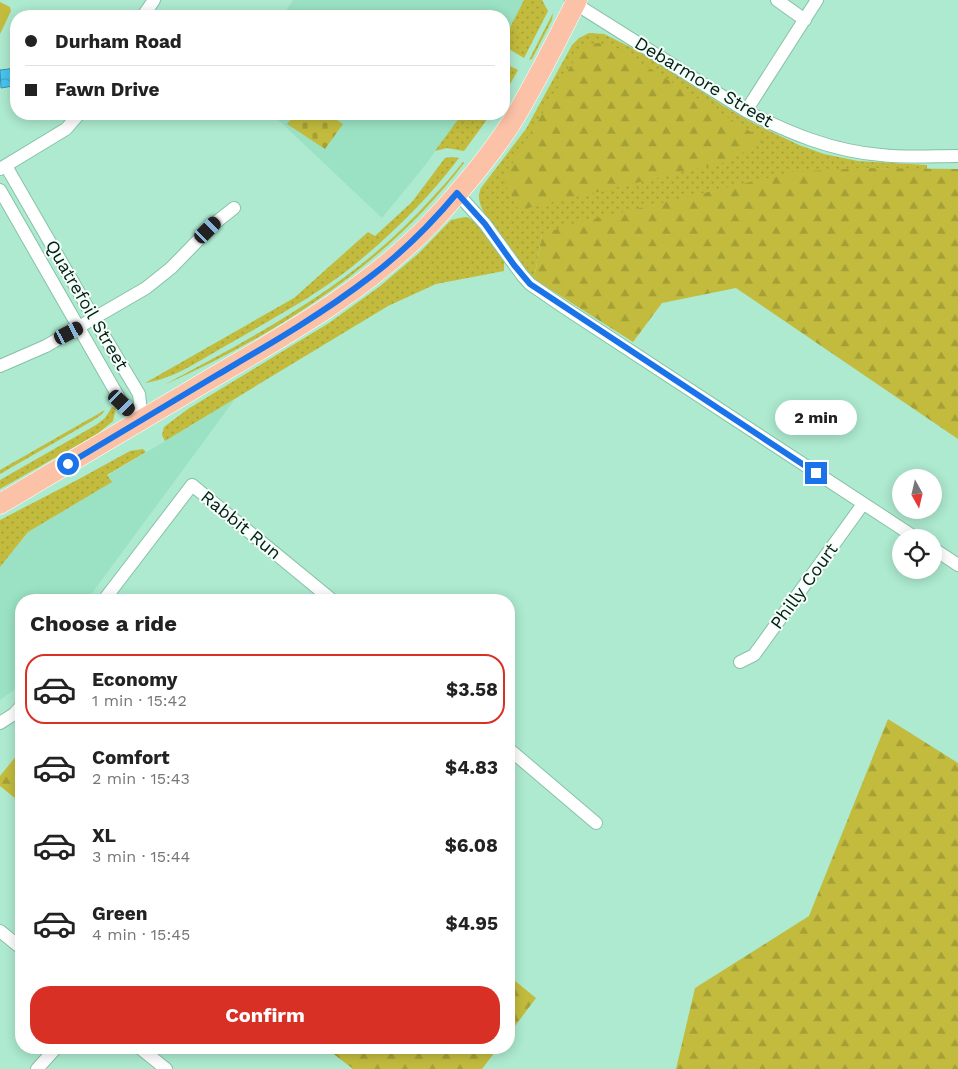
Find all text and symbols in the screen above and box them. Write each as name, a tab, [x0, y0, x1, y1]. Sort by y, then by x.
text: Durham Road	[55, 30, 182, 53]
street label: Debarmore Street	[631, 32, 778, 131]
text: Fawn Drive	[55, 78, 160, 101]
car	[192, 214, 223, 246]
street label: Quatrefoil Street	[42, 236, 133, 374]
car	[52, 320, 85, 346]
car	[105, 387, 138, 419]
callout: 2 min	[775, 400, 857, 436]
text: 2 min	[794, 408, 838, 427]
route start	[57, 453, 79, 475]
route end	[805, 462, 827, 484]
north arrow	[892, 469, 942, 519]
map controls	[892, 469, 942, 579]
street label: Rabbit Run	[197, 486, 286, 563]
button: locate	[892, 529, 942, 579]
street label: Philly Court	[765, 538, 842, 633]
text: Choose a ride	[30, 611, 177, 636]
icon: car	[32, 667, 77, 712]
text: Economy	[92, 668, 177, 691]
text: $3.58	[446, 678, 498, 701]
text: 1 min · 15:42	[92, 691, 187, 710]
icon: car	[32, 745, 77, 790]
text: Comfort	[92, 746, 170, 769]
text: $4.83	[445, 756, 498, 779]
text: 2 min · 15:43	[92, 769, 190, 788]
icon: car	[32, 823, 77, 868]
text: XL	[92, 824, 116, 847]
text: $6.08	[445, 834, 498, 857]
text: 3 min · 15:44	[92, 847, 190, 866]
icon: car	[32, 901, 77, 946]
text: Green	[92, 902, 148, 925]
text: $4.95	[445, 912, 498, 935]
text: 4 min · 15:45	[92, 925, 190, 944]
button: Confirm	[30, 986, 500, 1044]

